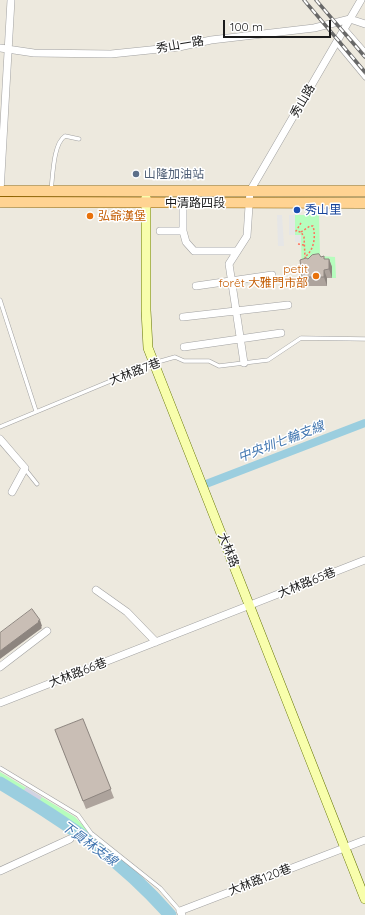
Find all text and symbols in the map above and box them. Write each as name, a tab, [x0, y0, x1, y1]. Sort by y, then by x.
scale bar	[225, 12, 333, 38]
text: 100 m	[230, 19, 263, 34]
street label: 秀山一路	[155, 34, 205, 56]
street label: 秀山路	[288, 82, 318, 120]
place label: 山隆加油站	[144, 167, 204, 181]
marker: 山隆加油站	[131, 169, 141, 179]
street label: 中清路四段	[165, 196, 225, 210]
place label: 秀山里	[305, 203, 341, 217]
marker: 秀山里	[292, 205, 302, 215]
place label: 弘爺漢堡	[98, 209, 146, 223]
marker: 弘爺漢堡	[85, 211, 95, 221]
place label: petit forêt 大雅門市部	[218, 262, 308, 290]
marker: petit forêt 大雅門市部	[311, 271, 321, 281]
street label: 大林路7巷	[107, 356, 163, 388]
water label: 中央圳七輪支線	[236, 418, 326, 466]
street label: 大林路	[215, 531, 241, 569]
street label: 大林路65巷	[276, 565, 338, 601]
street label: 大林路66巷	[47, 655, 109, 691]
water label: 下員林支線	[58, 819, 120, 869]
street label: 大林路120巷	[227, 861, 293, 899]

